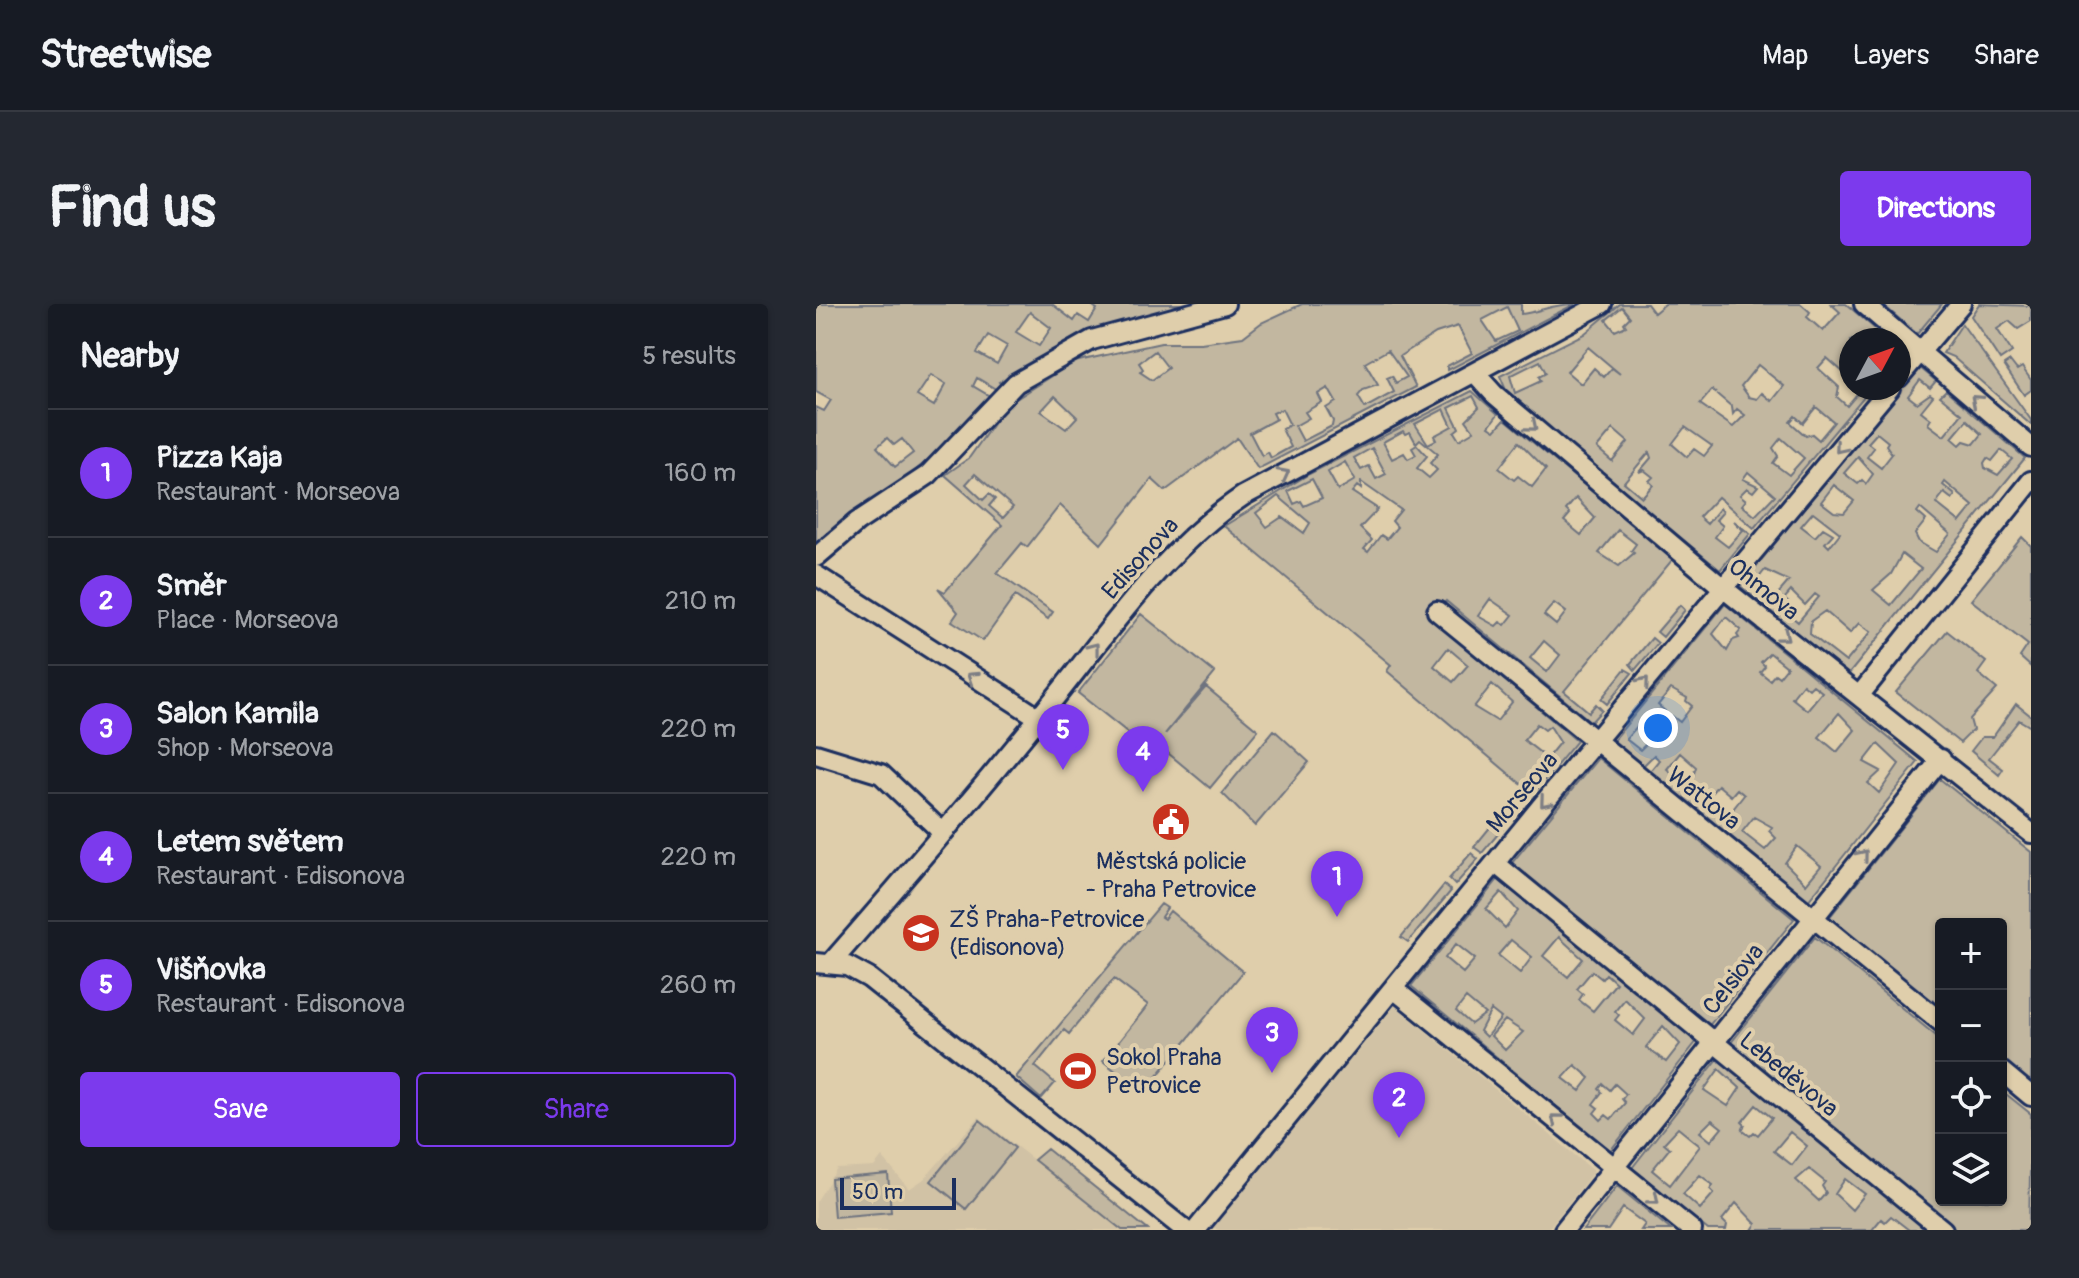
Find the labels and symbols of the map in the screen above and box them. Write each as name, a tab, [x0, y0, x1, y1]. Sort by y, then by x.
north arrow	[1839, 328, 1911, 400]
one-way arrow	[1970, 395, 1985, 409]
one-way arrow	[1523, 416, 1538, 431]
one-way arrow	[1835, 439, 1850, 453]
one-way arrow	[1276, 469, 1290, 484]
street label: Edisonova	[1096, 511, 1185, 605]
street label: Ohmova	[1722, 552, 1805, 627]
one-way arrow	[1775, 627, 1790, 641]
one-way arrow	[1085, 642, 1099, 656]
one-way arrow	[967, 672, 981, 687]
one-way arrow	[1634, 677, 1649, 691]
pin: 5	[1037, 704, 1089, 770]
your location	[1638, 708, 1678, 748]
pin: 4	[1117, 726, 1169, 792]
street label: Morseova	[1480, 746, 1564, 838]
street label: Wattova	[1661, 761, 1746, 836]
one-way arrow	[1540, 793, 1555, 807]
public building icon: Městská policie - Praha Petrovice	[1150, 801, 1192, 843]
place label: Městská policie - Praha Petrovice	[1086, 847, 1256, 904]
one-way arrow	[1853, 849, 1867, 864]
pin: 1	[1311, 851, 1363, 917]
place label: ZŠ Praha-Petrovice (Edisonova)	[949, 904, 1144, 962]
school or university icon: ZŠ Praha-Petrovice (Edisonova)	[900, 912, 942, 954]
street label: Celsiova	[1697, 938, 1770, 1021]
pin: 3	[1246, 1007, 1298, 1073]
street label: Lebeděvova	[1733, 1026, 1844, 1123]
place label: Sokol Praha Petrovice	[1106, 1043, 1222, 1100]
sports icon: Sokol Praha Petrovice	[1057, 1050, 1099, 1092]
pin: 2	[1373, 1072, 1425, 1138]
one-way arrow	[1550, 1114, 1565, 1128]
scale bar	[840, 1174, 956, 1210]
one-way arrow	[1645, 1189, 1660, 1204]

